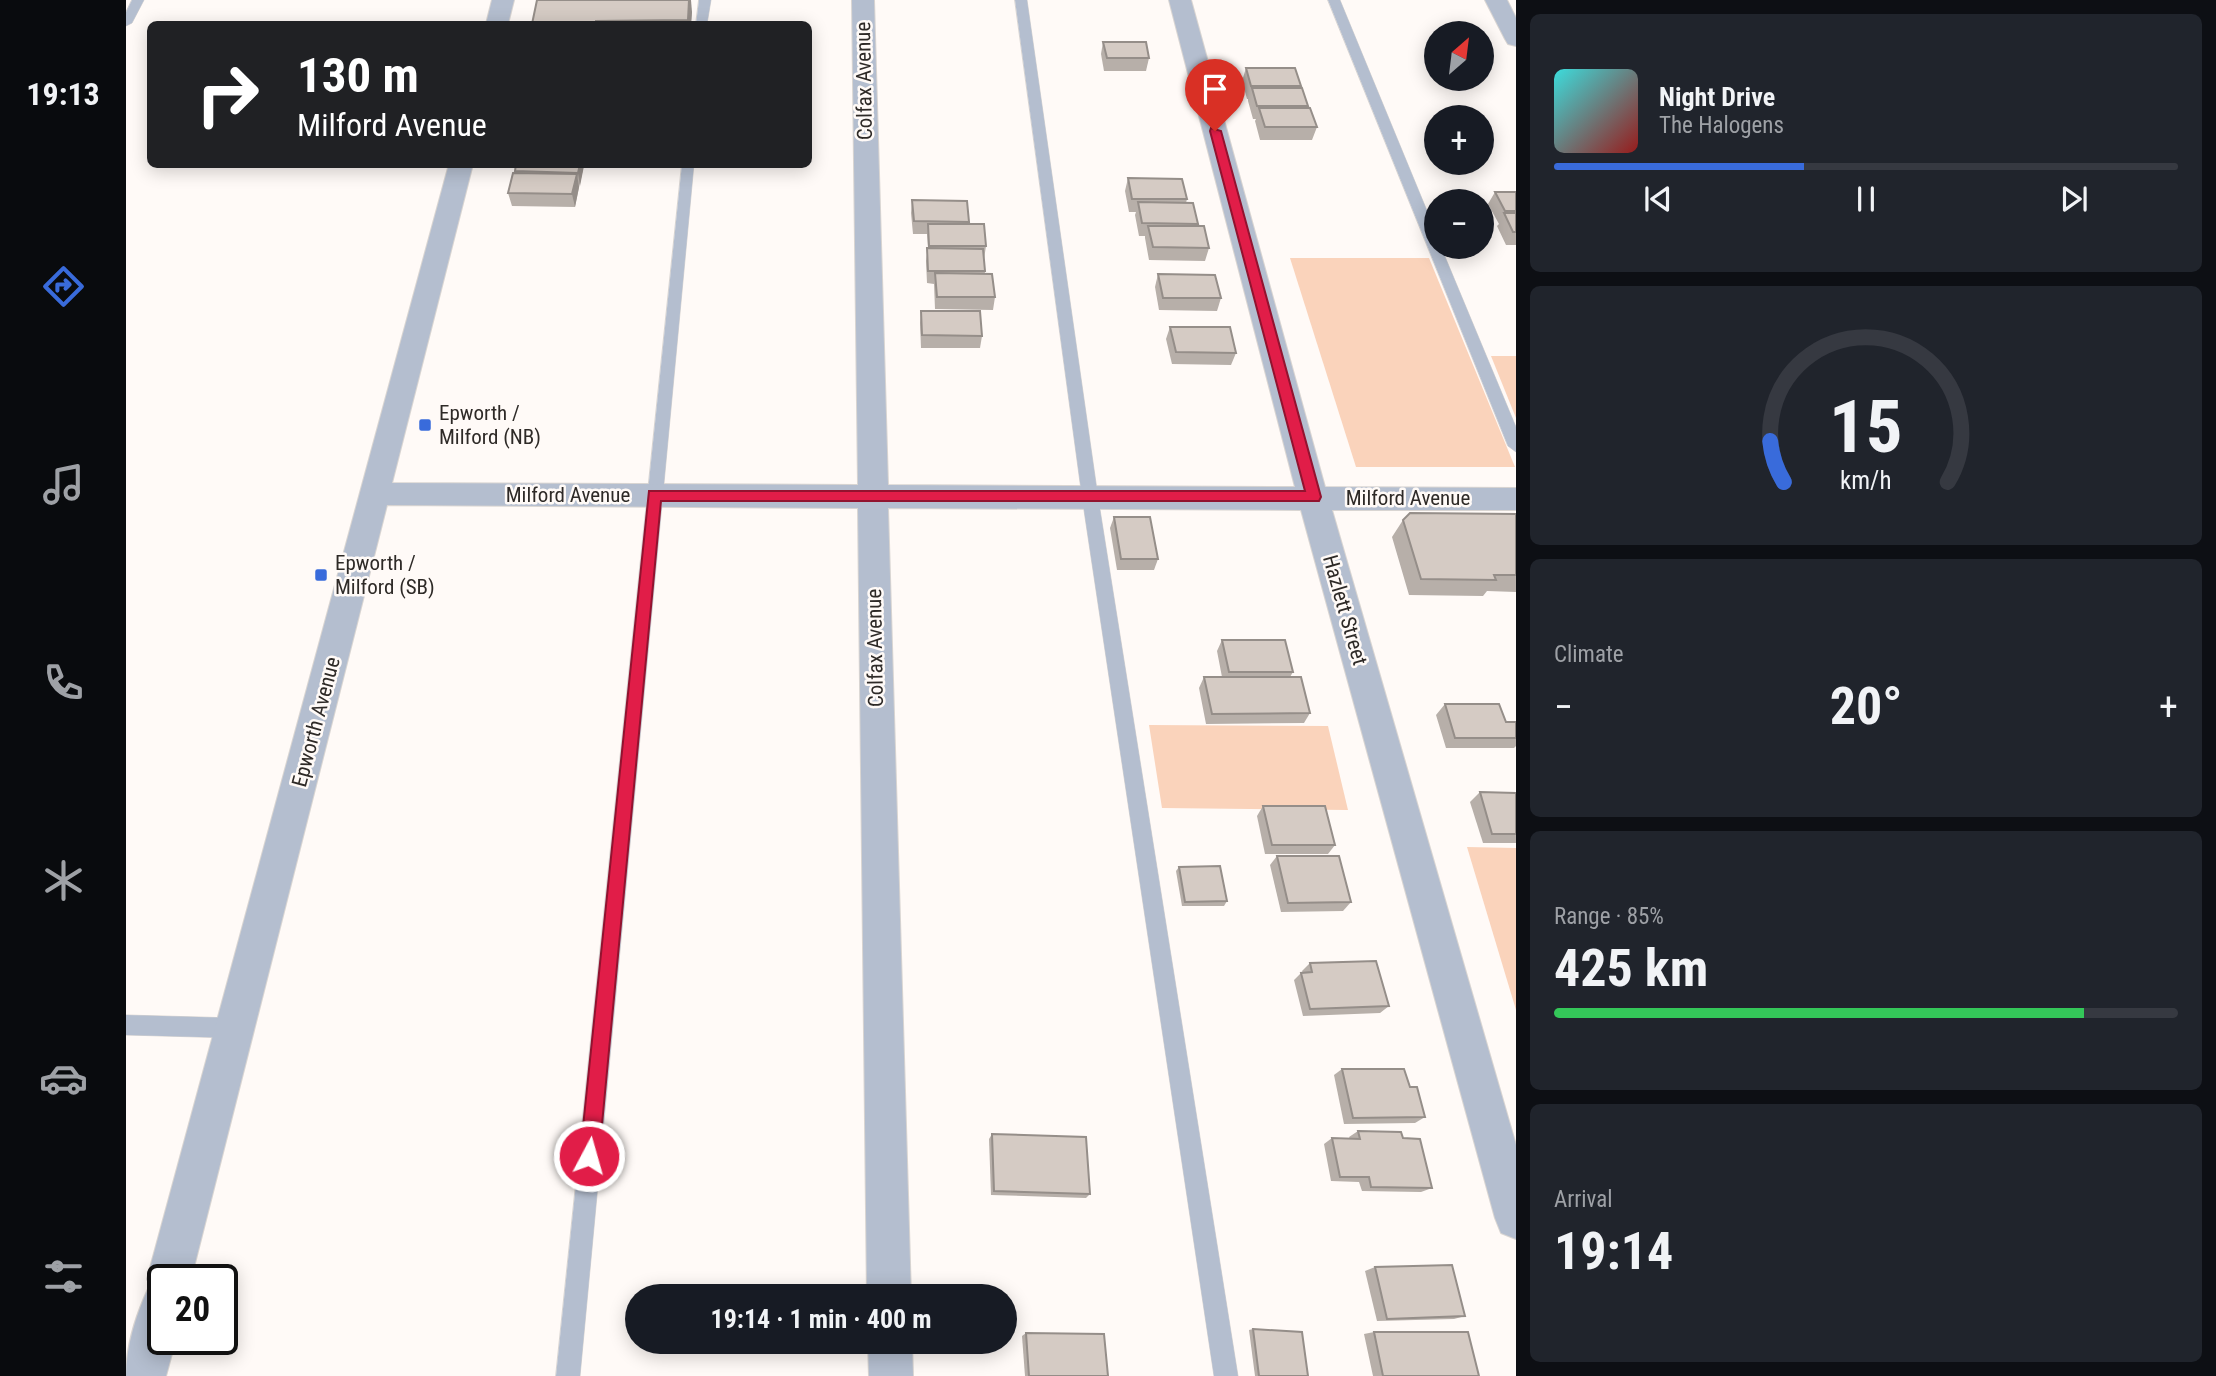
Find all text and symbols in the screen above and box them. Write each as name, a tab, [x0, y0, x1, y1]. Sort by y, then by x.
street label: Colfax Avenue	[851, 21, 877, 140]
north arrow	[1424, 21, 1494, 91]
map controls	[1424, 21, 1494, 259]
text: 130 m	[297, 47, 419, 104]
icon: right	[182, 49, 273, 140]
pin	[1185, 59, 1245, 131]
icon: arrive	[1196, 70, 1234, 108]
text: 19:13	[26, 75, 100, 113]
text: Night Drive	[1659, 82, 1775, 112]
button: +	[1424, 105, 1494, 175]
text: Milford Avenue	[297, 106, 487, 144]
text: The Halogens	[1659, 112, 1784, 139]
icon: previous	[1639, 180, 1677, 218]
icon: pause	[1847, 180, 1885, 218]
icon: next	[2055, 180, 2093, 218]
button: −	[1424, 189, 1494, 259]
icon: directions	[39, 262, 88, 311]
text: 15	[1829, 384, 1903, 470]
place label: Epworth / Milford (NB)	[439, 401, 541, 449]
marker: Epworth / Milford (NB)	[417, 417, 433, 433]
icon: music	[39, 460, 88, 509]
text: km/h	[1840, 465, 1892, 494]
street label: Milford Avenue	[506, 483, 630, 507]
street label: Milford Avenue	[1346, 486, 1470, 510]
place label: Epworth / Milford (SB)	[335, 551, 435, 599]
street label: Hazlett Street	[1318, 552, 1372, 668]
marker: Epworth / Milford (SB)	[313, 567, 329, 583]
street label: Colfax Avenue	[862, 588, 888, 707]
text: Climate	[1554, 641, 1624, 668]
street label: Epworth Avenue	[287, 654, 345, 790]
icon: phone	[39, 658, 88, 707]
text: 20°	[1830, 676, 1902, 737]
text: −	[1554, 685, 1573, 729]
text: +	[2159, 685, 2178, 729]
icon: climate	[39, 856, 88, 905]
text: Range · 85%	[1554, 903, 1664, 930]
text: 425 km	[1554, 938, 1708, 999]
icon: car	[39, 1054, 88, 1103]
position arrow	[552, 1119, 626, 1193]
text: Arrival	[1554, 1186, 1613, 1213]
text: 19:14	[1554, 1221, 1673, 1282]
icon: filters	[39, 1252, 88, 1301]
speed limit sign: 20	[147, 1264, 238, 1355]
text: 19:14 · 1 min · 400 m	[711, 1304, 931, 1334]

